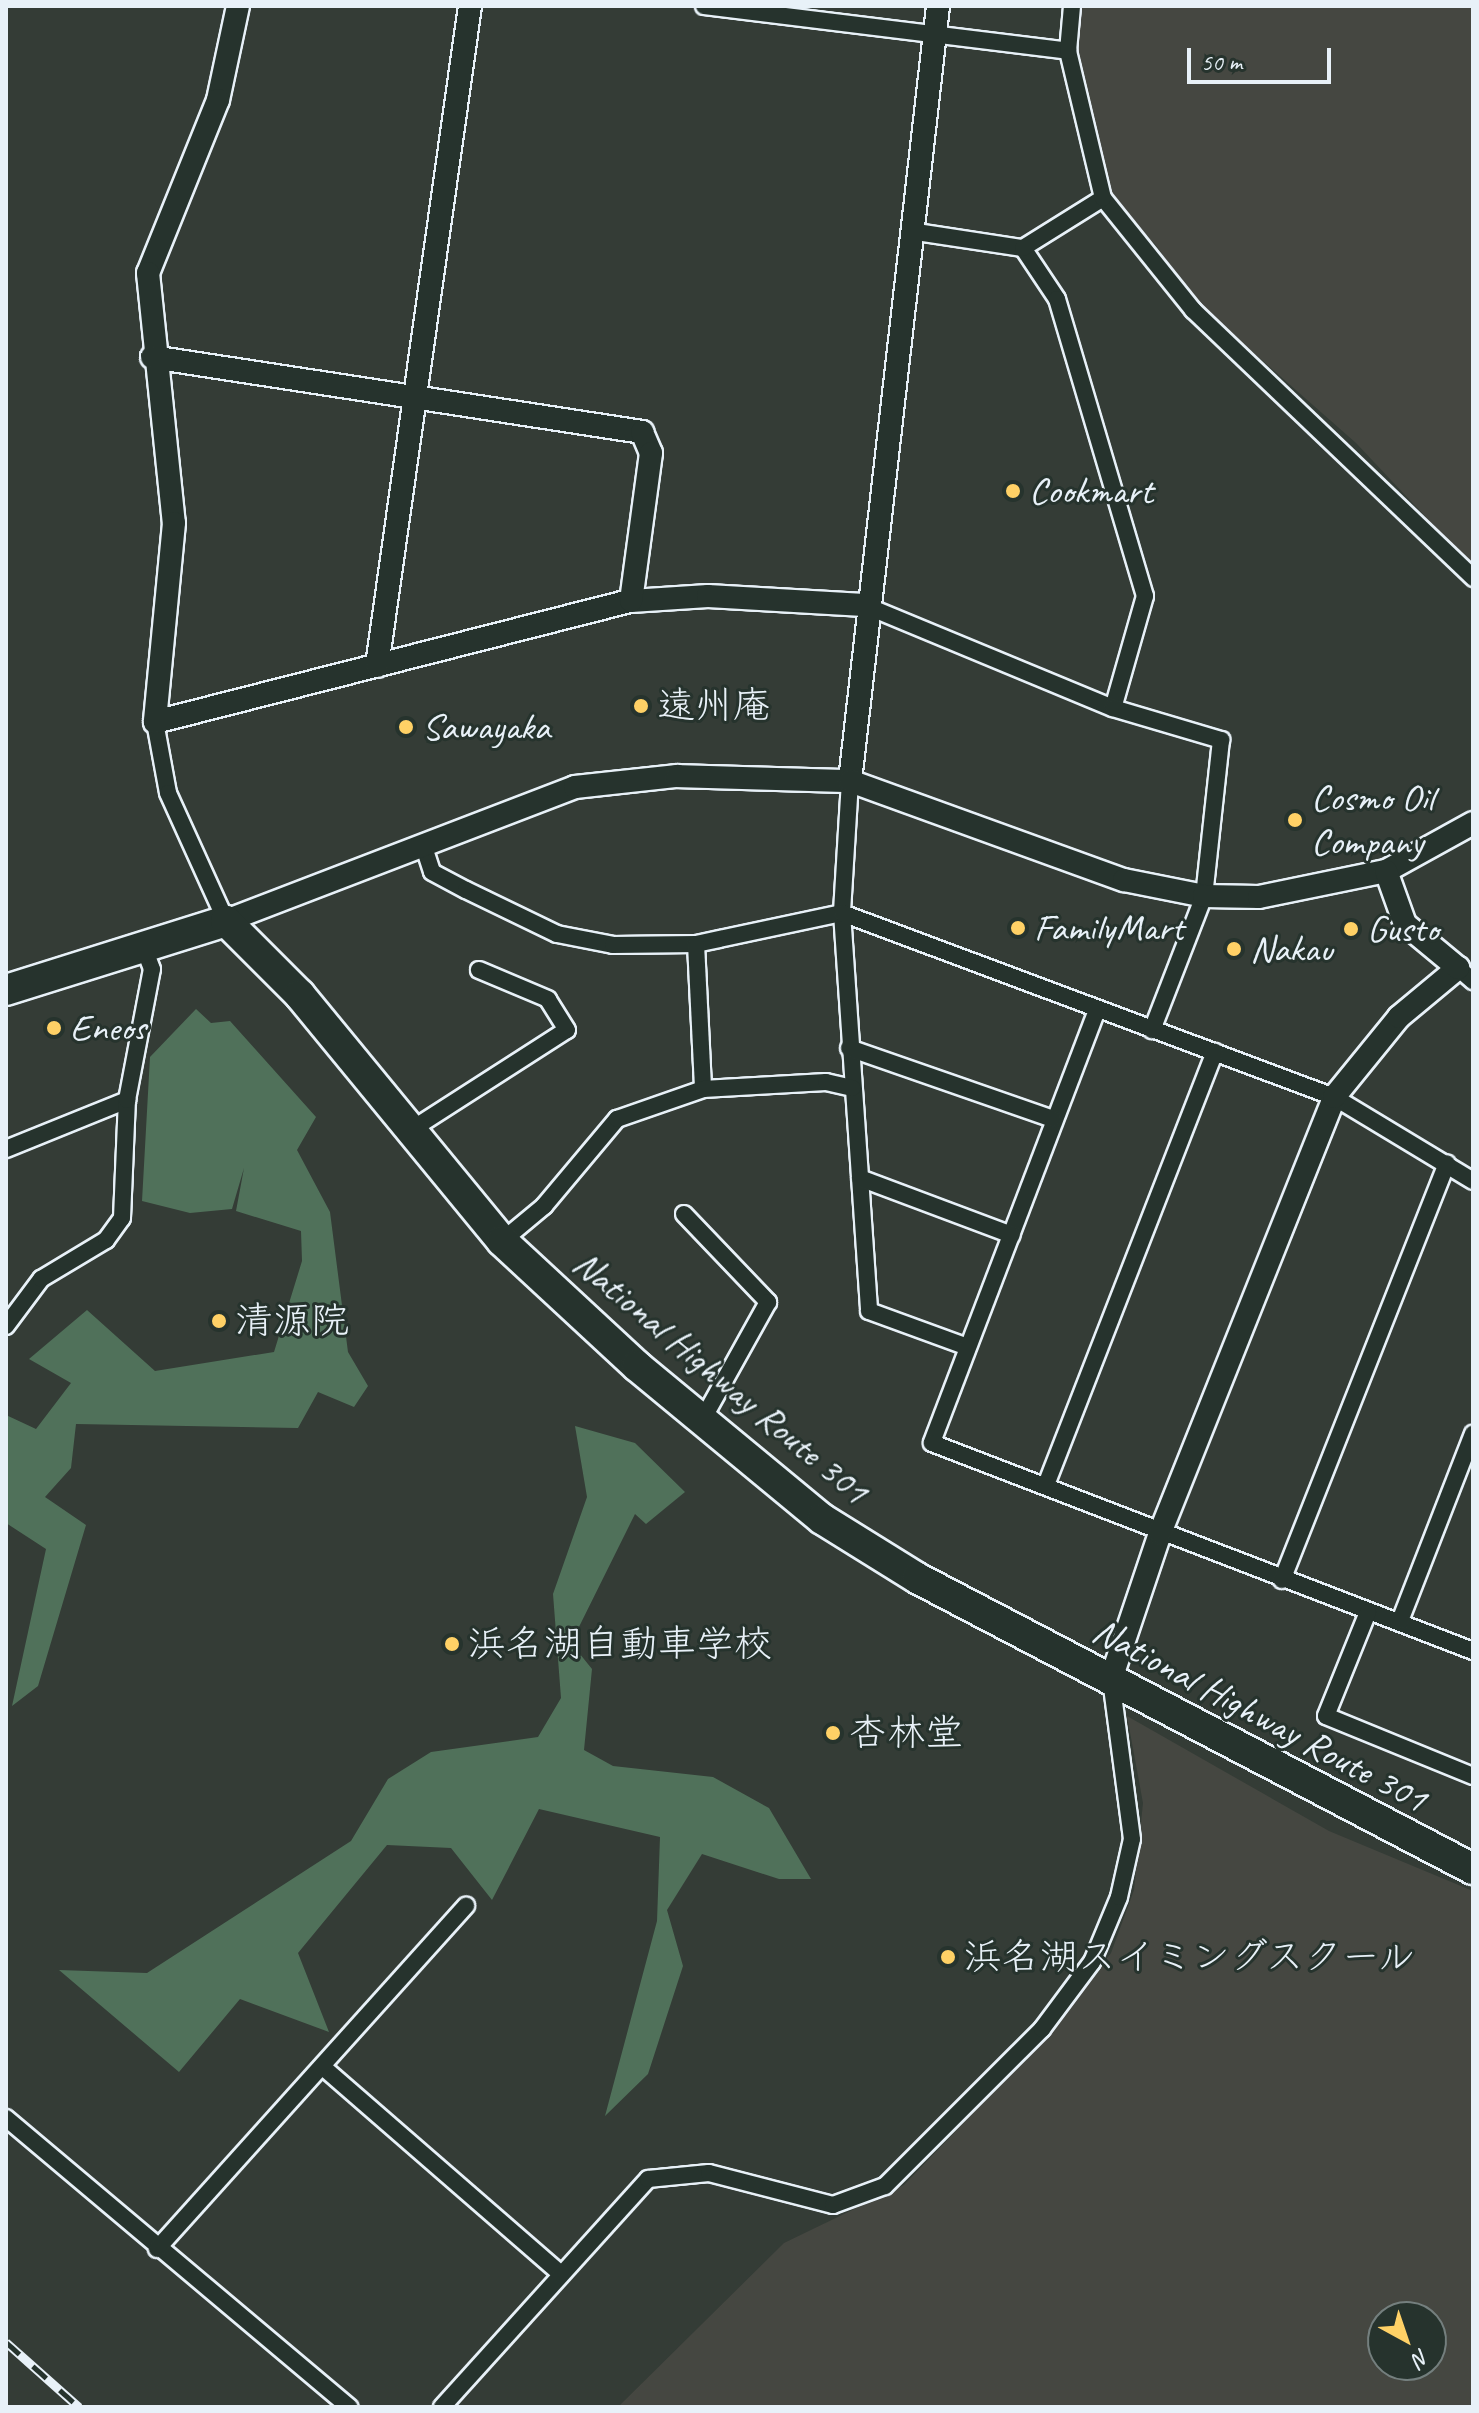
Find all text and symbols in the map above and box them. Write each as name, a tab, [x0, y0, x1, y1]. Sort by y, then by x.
scale bar	[1191, 32, 1335, 82]
text: 50 m	[1201, 47, 1242, 77]
place label: Cookmart	[1029, 468, 1153, 514]
marker: Cookmart	[1004, 482, 1022, 500]
place label: 遠州庵	[657, 683, 771, 729]
marker: 遠州庵	[632, 697, 650, 715]
place label: Sawayaka	[422, 704, 550, 750]
marker: Sawayaka	[397, 718, 415, 736]
place label: Cosmo Oil Company	[1311, 775, 1434, 864]
marker: Cosmo Oil Company	[1286, 811, 1304, 829]
place label: FamilyMart	[1034, 905, 1184, 951]
place label: Gusto	[1367, 906, 1439, 952]
marker: FamilyMart	[1009, 919, 1027, 937]
marker: Gusto	[1342, 920, 1360, 938]
place label: Nakau	[1250, 926, 1333, 972]
marker: Nakau	[1225, 940, 1243, 958]
place label: Eneos	[70, 1005, 146, 1051]
marker: Eneos	[45, 1019, 63, 1037]
street label: National Highway Route 301	[564, 1240, 878, 1514]
place label: 清源院	[235, 1298, 349, 1344]
marker: 清源院	[210, 1312, 228, 1330]
street label: National Highway Route 301	[1085, 1608, 1435, 1822]
place label: 浜名湖自動車学校	[468, 1621, 772, 1667]
marker: 浜名湖自動車学校	[443, 1635, 461, 1653]
place label: 杏林堂	[849, 1710, 963, 1756]
marker: 杏林堂	[824, 1724, 842, 1742]
place label: 浜名湖スイミングスクール	[964, 1934, 1420, 1980]
marker: 浜名湖スイミングスクール	[939, 1948, 957, 1966]
north arrow	[1367, 2301, 1447, 2381]
text: N	[1407, 2343, 1435, 2373]

